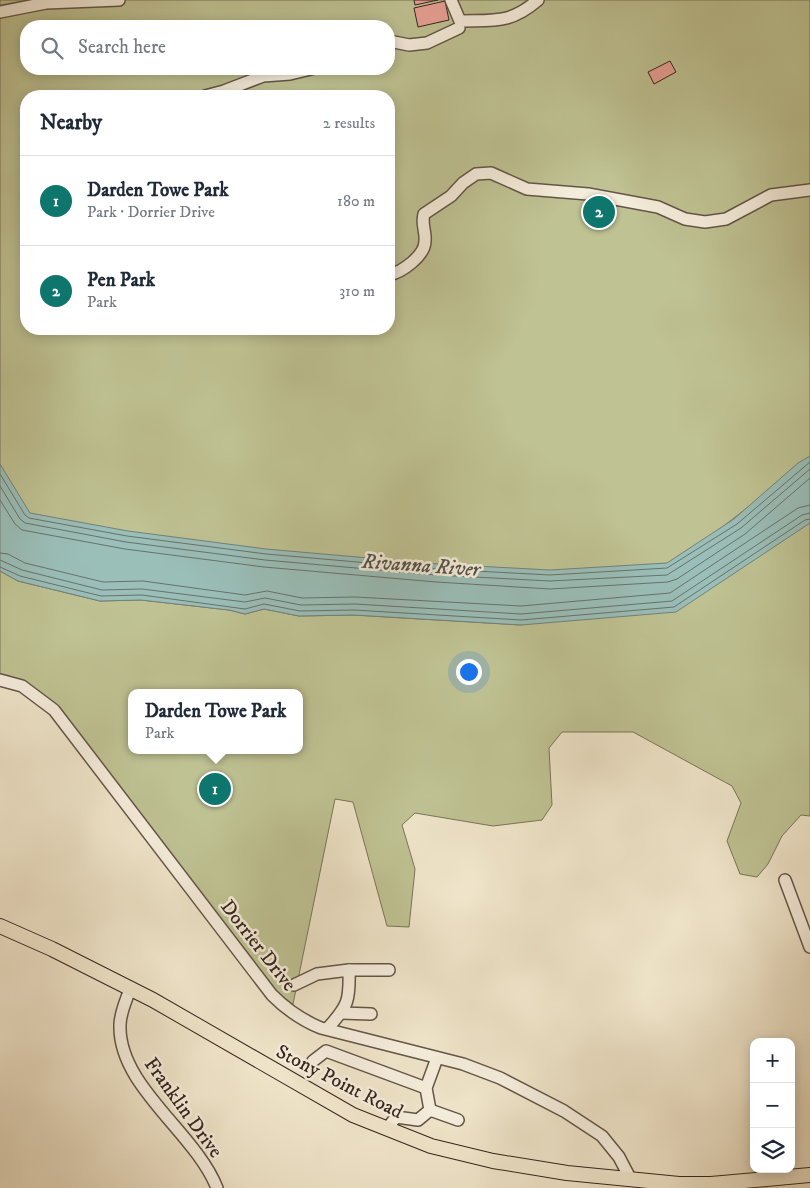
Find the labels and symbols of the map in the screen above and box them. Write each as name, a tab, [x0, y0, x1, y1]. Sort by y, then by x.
pin: 2	[583, 193, 615, 231]
water label: Rivanna River	[360, 549, 482, 583]
your location	[456, 659, 482, 685]
pin: 1	[199, 770, 231, 808]
street label: Dorrier Drive	[214, 895, 301, 997]
street label: Stony Point Road	[272, 1040, 407, 1125]
street label: Franklin Drive	[138, 1053, 228, 1163]

